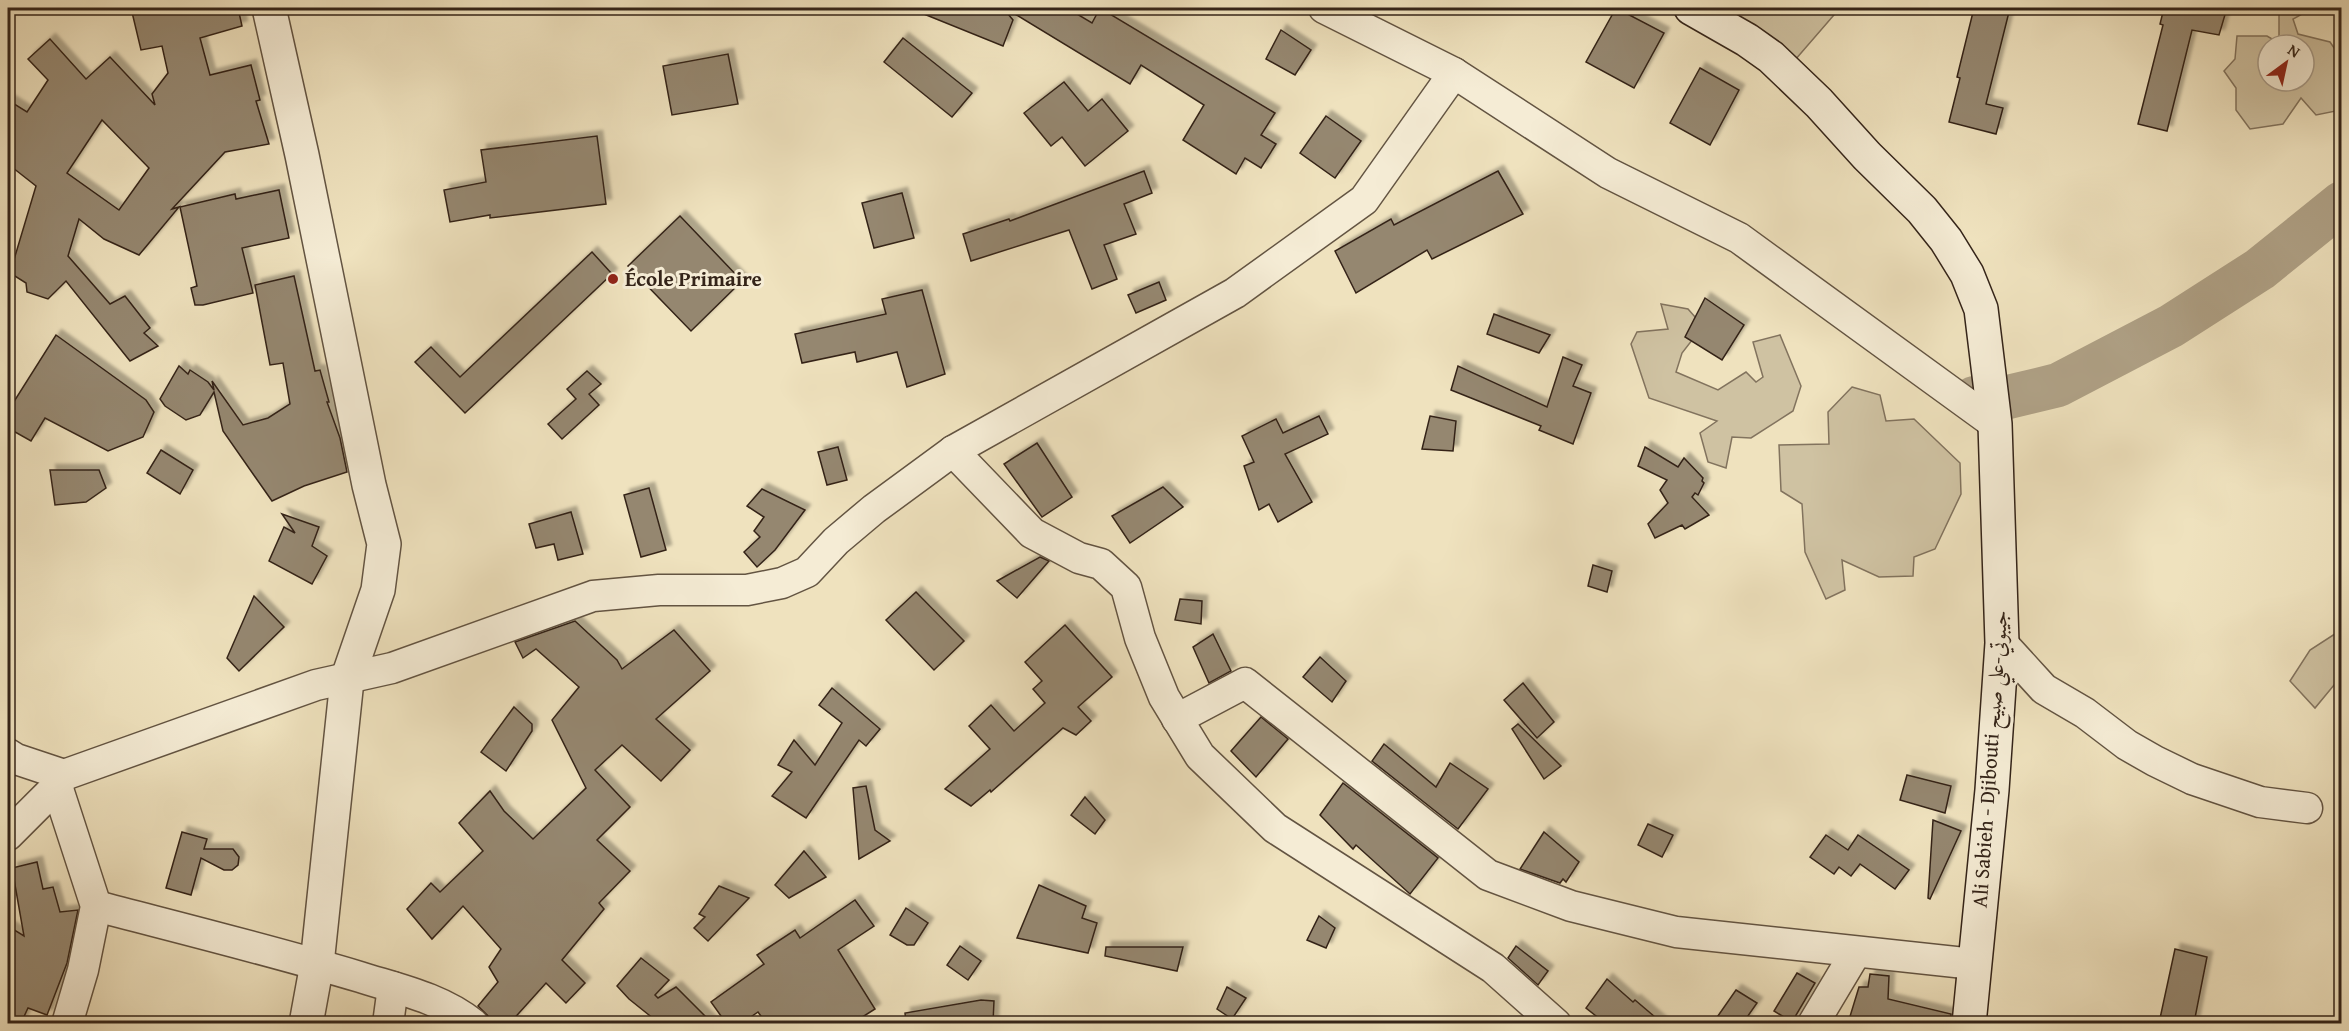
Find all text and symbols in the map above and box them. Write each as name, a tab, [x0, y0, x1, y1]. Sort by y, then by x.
north arrow	[2256, 33, 2316, 93]
text: N	[2283, 37, 2305, 64]
place label: École Primaire	[625, 263, 762, 294]
marker: École Primaire	[606, 272, 620, 286]
street label: Ali Sabieh - Djibouti جيبوتي-علي صبيح	[1964, 609, 2020, 909]

